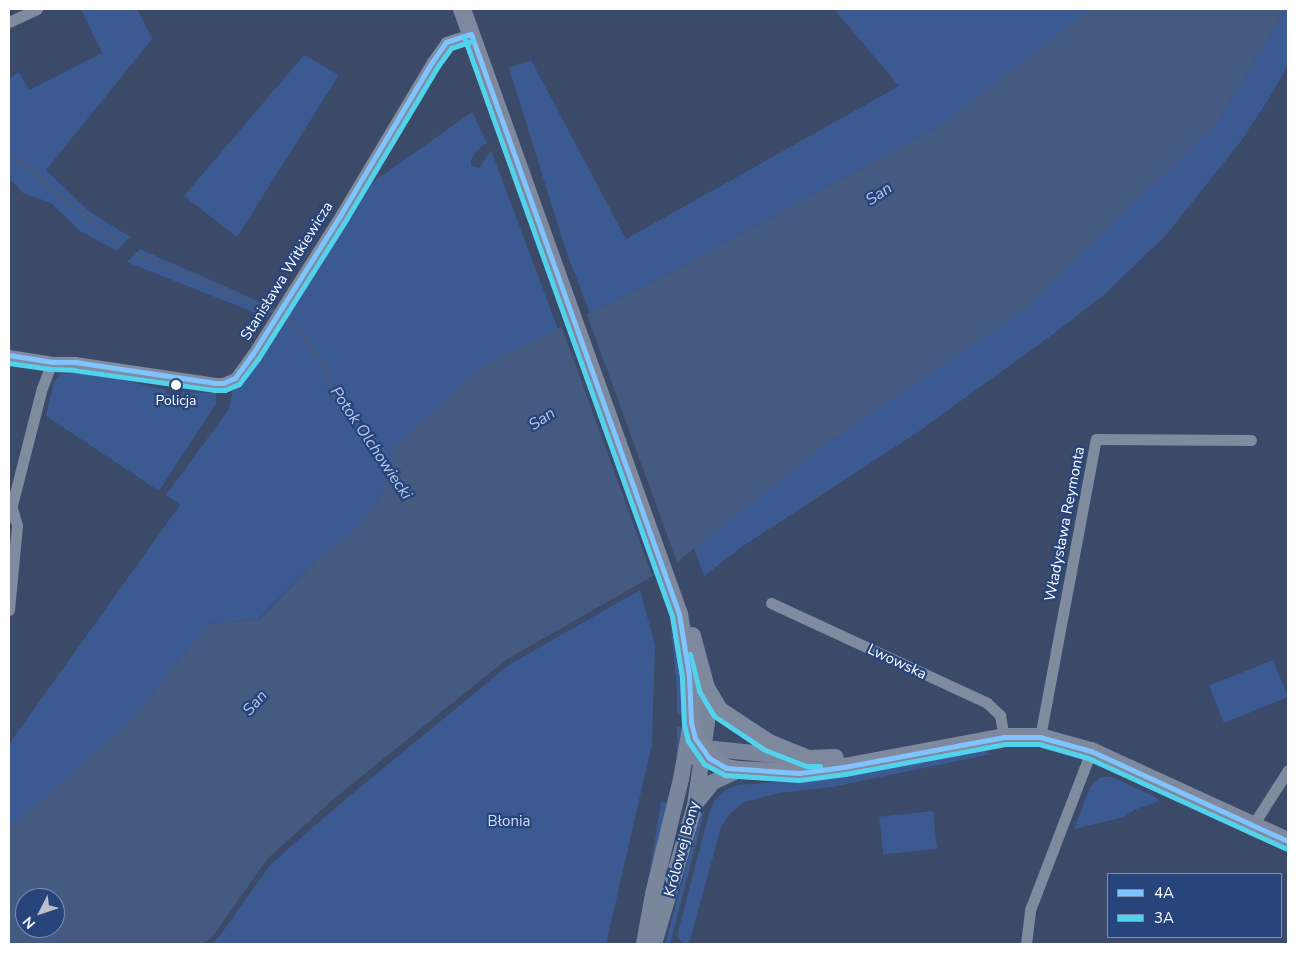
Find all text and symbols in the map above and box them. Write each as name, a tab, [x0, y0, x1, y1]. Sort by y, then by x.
water label: San	[862, 178, 896, 210]
street label: Stanisława Witkiewicza	[237, 198, 337, 344]
marker: Policja	[171, 380, 181, 390]
water label: Potok Olchowiecki	[326, 383, 416, 503]
place label: Policja	[156, 393, 196, 409]
water label: San	[525, 403, 559, 435]
street label: Władysława Reymonta	[1041, 445, 1089, 603]
street label: Lwowska	[865, 640, 929, 684]
water label: San	[239, 686, 271, 720]
street label: Królowej Bony	[661, 799, 703, 899]
park label: Błonia	[488, 813, 530, 831]
legend	[1107, 873, 1282, 938]
text: 4A	[1154, 883, 1174, 903]
north arrow	[15, 888, 65, 938]
text: 3A	[1154, 908, 1174, 928]
text: N	[18, 912, 40, 933]

